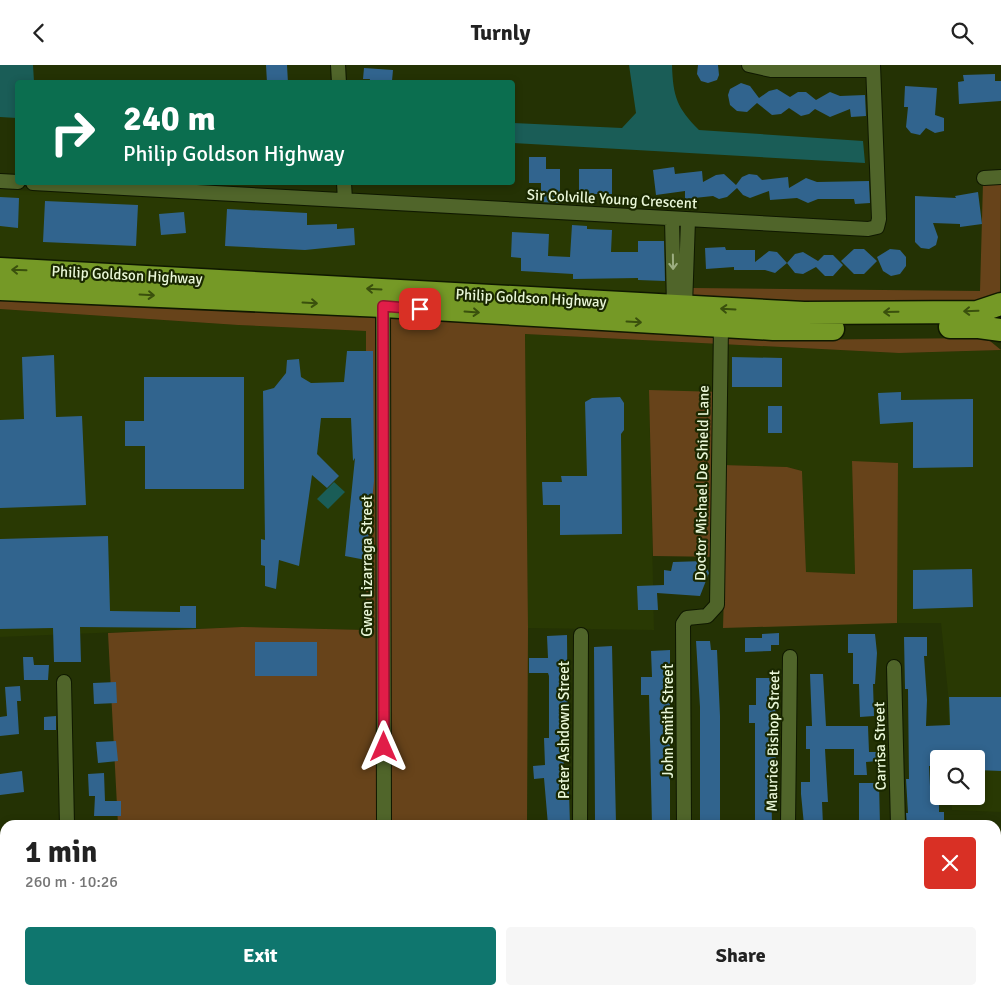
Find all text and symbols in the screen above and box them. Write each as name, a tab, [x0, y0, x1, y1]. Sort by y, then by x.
icon: back	[25, 19, 53, 47]
text: Turnly	[471, 19, 530, 46]
icon: search	[948, 19, 976, 47]
text: 240 m	[123, 97, 216, 140]
icon: right	[40, 100, 105, 165]
text: Philip Goldson Highway	[123, 140, 345, 167]
street label: Sir Colville Young Crescent	[526, 186, 698, 212]
one-way arrow	[668, 254, 678, 270]
street label: Philip Goldson Highway	[51, 262, 203, 288]
one-way arrow	[12, 265, 28, 275]
one-way arrow	[366, 284, 382, 293]
street label: Philip Goldson Highway	[455, 285, 607, 311]
pin	[399, 288, 441, 330]
one-way arrow	[139, 290, 155, 300]
icon: arrive	[406, 295, 434, 323]
one-way arrow	[302, 299, 318, 308]
one-way arrow	[720, 304, 736, 313]
one-way arrow	[963, 307, 979, 316]
one-way arrow	[464, 308, 480, 317]
one-way arrow	[883, 308, 899, 317]
one-way arrow	[626, 317, 642, 326]
street label: Doctor Michael De Shield Lane	[691, 385, 713, 581]
street label: Gwen Lizarraga Street	[358, 495, 376, 637]
street label: Peter Ashdown Street	[555, 661, 573, 799]
street label: John Smith Street	[659, 664, 677, 778]
street label: Maurice Bishop Street	[763, 670, 783, 812]
street label: Carrisa Street	[870, 702, 890, 790]
position arrow	[357, 720, 409, 772]
map controls	[930, 750, 985, 805]
button: search	[930, 750, 985, 805]
text: 1 min	[25, 834, 97, 871]
button: close	[924, 837, 976, 889]
text: 260 m · 10:26	[25, 872, 118, 892]
button: Exit	[25, 927, 496, 985]
button: Share	[506, 927, 976, 985]

